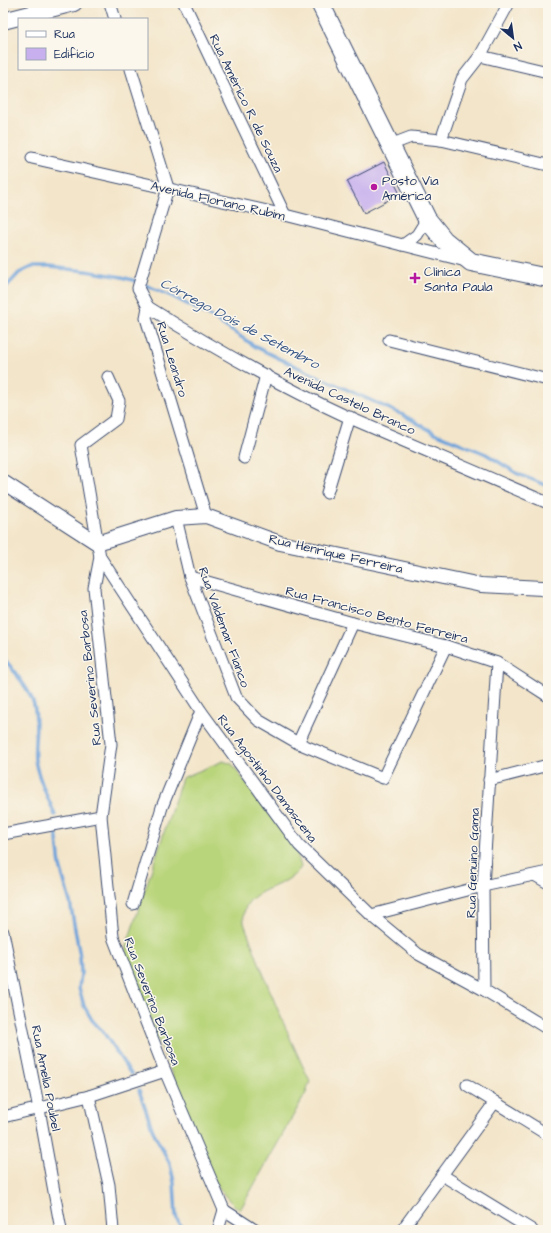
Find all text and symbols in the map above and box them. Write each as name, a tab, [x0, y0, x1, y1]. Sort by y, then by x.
legend	[18, 18, 148, 70]
north arrow	[493, 18, 533, 58]
text: Rua	[54, 26, 75, 43]
street label: Rua Américo R de Souza	[205, 31, 288, 176]
text: N	[511, 38, 524, 55]
text: Edifício	[54, 46, 94, 63]
place label: Posto Via América	[382, 172, 439, 205]
street label: Avenida Floriano Rubim	[149, 177, 288, 225]
marker: Posto Via América	[369, 182, 379, 192]
place label: Clínica Santa Paula	[424, 263, 493, 296]
marker: Clínica Santa Paula	[409, 272, 421, 284]
water label: Córrego Dois de Setembro	[156, 273, 324, 375]
street label: Rua Leandro	[152, 319, 192, 400]
street label: Avenida Castelo Branco	[281, 362, 419, 440]
street label: Rua Henrique Ferreira	[267, 530, 405, 578]
street label: Rua Valdemar Fianco	[194, 565, 254, 691]
street label: Rua Francisco Bento Ferreira	[284, 582, 470, 648]
street label: Rua Severino Barbosa	[74, 609, 106, 746]
street label: Rua Agostinho Damascena	[212, 711, 322, 847]
street label: Rua Genuino Gama	[462, 807, 484, 918]
street label: Rua Severino Barbosa	[119, 935, 185, 1068]
street label: Rua Amelia Poubel	[27, 1024, 65, 1133]

